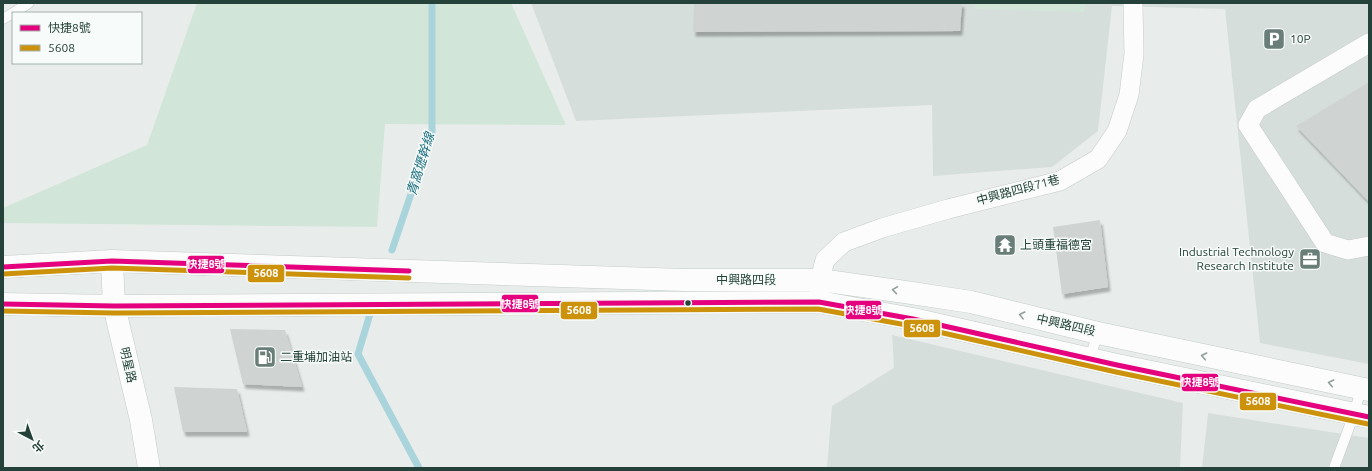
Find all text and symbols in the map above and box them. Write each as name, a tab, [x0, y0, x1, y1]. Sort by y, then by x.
legend	[12, 12, 142, 64]
text: 快捷8號	[48, 21, 91, 34]
parking icon: 10P	[1261, 26, 1287, 52]
place label: 10P	[1290, 32, 1311, 45]
text: 5608	[48, 41, 75, 54]
water label: 青窩壢幹線	[404, 129, 437, 197]
street label: 中興路四段71巷	[975, 172, 1061, 207]
temple icon: 上頭重福德宮	[992, 232, 1018, 258]
place label: 上頭重福德宮	[1020, 238, 1092, 251]
place label: Industrial Technology Research Institute	[1179, 245, 1294, 272]
office icon: Industrial Technology Research Institute	[1297, 246, 1323, 272]
line badge: 快捷8號	[187, 255, 225, 274]
text: 快捷8號	[186, 258, 226, 270]
line badge: 5608	[247, 264, 285, 283]
text: 5608	[254, 267, 278, 279]
street label: 中興路四段	[716, 273, 776, 286]
one-way arrow	[892, 286, 898, 295]
line badge: 快捷8號	[501, 294, 539, 313]
text: 快捷8號	[500, 298, 540, 310]
unlabelled marker	[683, 298, 693, 308]
line badge: 快捷8號	[845, 300, 882, 320]
line badge: 5608	[560, 301, 598, 320]
text: 5608	[567, 304, 591, 316]
text: 快捷8號	[843, 304, 883, 316]
one-way arrow	[1019, 311, 1025, 319]
street label: 中興路四段	[1035, 311, 1097, 338]
line badge: 5608	[903, 319, 941, 338]
text: 5608	[910, 322, 934, 334]
fuel station icon: 二重埔加油站	[252, 344, 278, 370]
street label: 明星路	[118, 346, 139, 384]
place label: 二重埔加油站	[280, 350, 352, 363]
one-way arrow	[1200, 352, 1207, 360]
line badge: 快捷8號	[1181, 373, 1219, 392]
text: 快捷8號	[1180, 376, 1220, 388]
one-way arrow	[1328, 379, 1334, 387]
line badge: 5608	[1239, 392, 1277, 411]
text: 5608	[1246, 395, 1270, 407]
north arrow	[12, 419, 52, 459]
text: 北	[30, 438, 47, 455]

